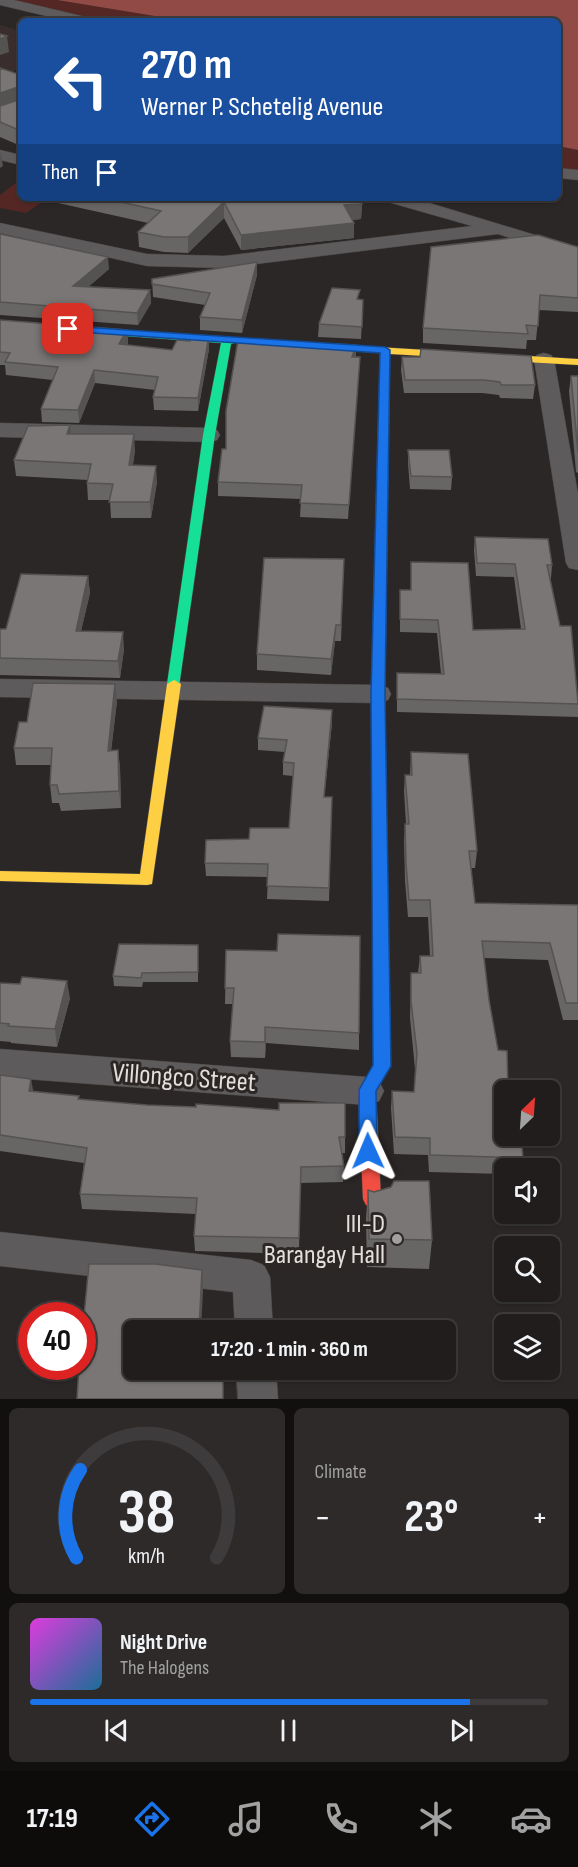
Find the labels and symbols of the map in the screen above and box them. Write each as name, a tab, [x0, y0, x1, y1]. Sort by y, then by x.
pin	[42, 303, 93, 354]
street label: Villongco Street	[111, 1057, 257, 1099]
north arrow	[494, 1080, 560, 1146]
position arrow	[336, 1119, 400, 1183]
place label: III-D Barangay Hall	[264, 1208, 385, 1271]
marker: III-D Barangay Hall	[390, 1232, 404, 1246]
speed limit sign: 40	[18, 1302, 96, 1380]

